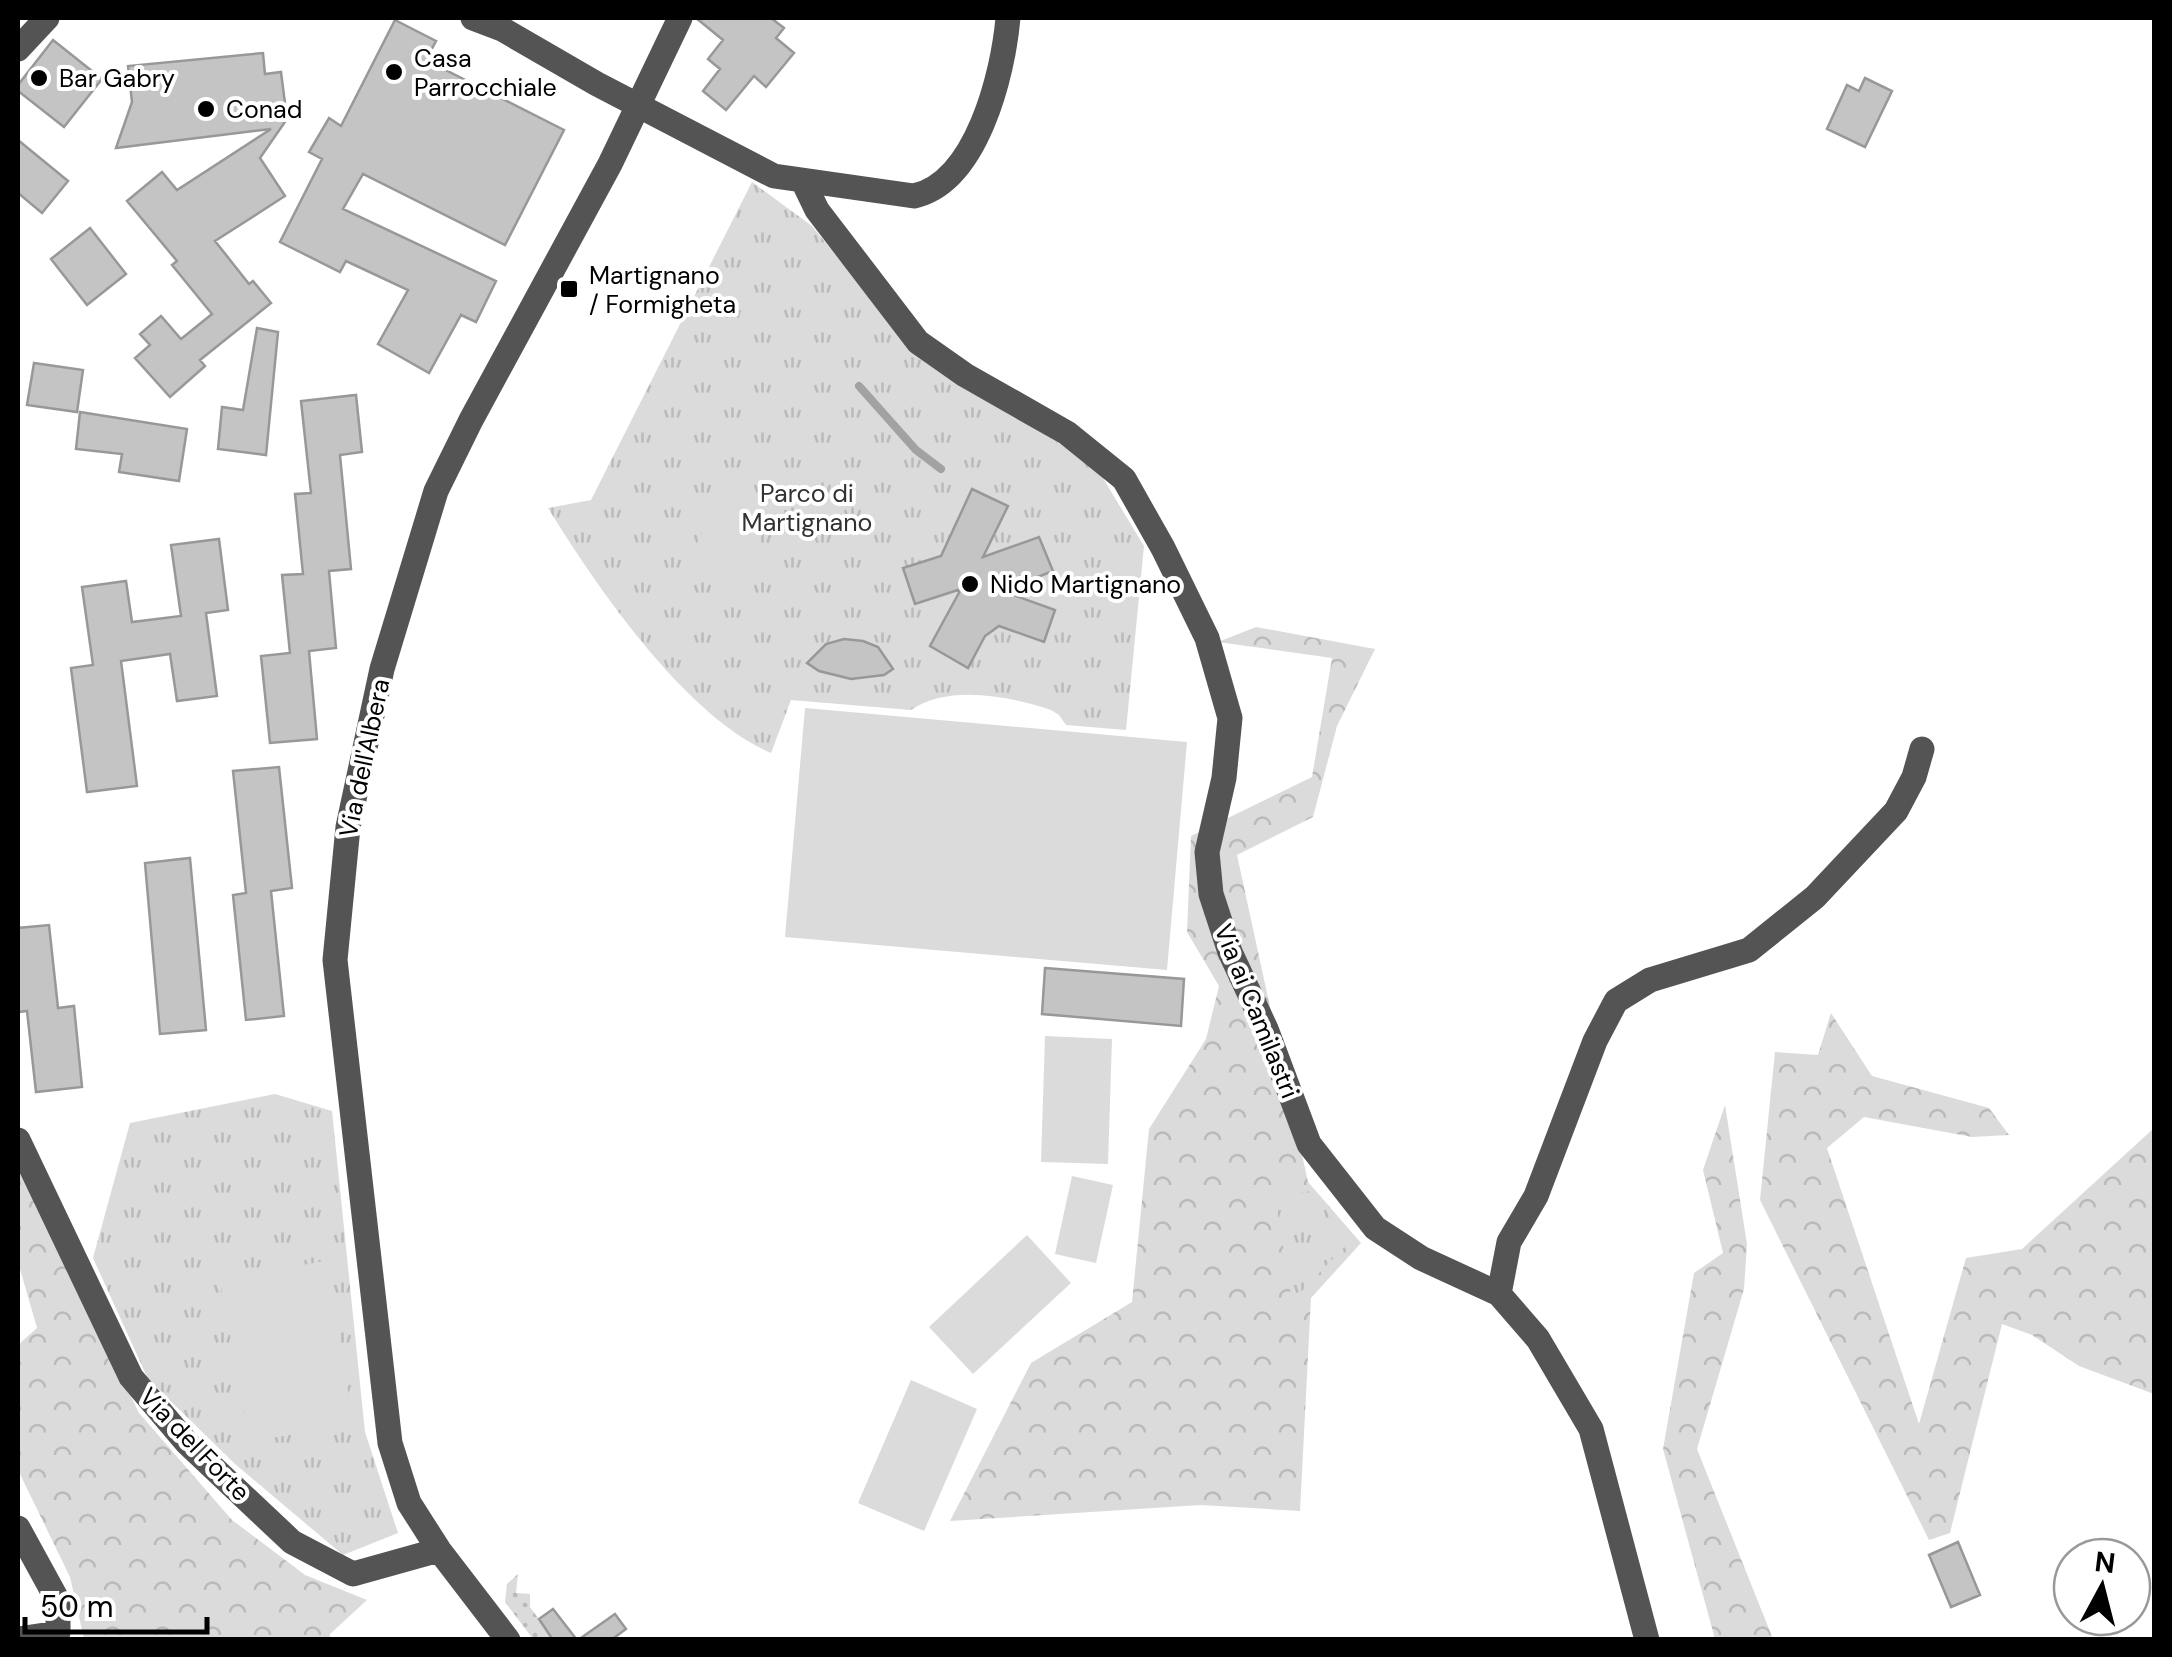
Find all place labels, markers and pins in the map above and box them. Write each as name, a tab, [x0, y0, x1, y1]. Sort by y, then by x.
place label: Casa Parrocchiale	[414, 42, 557, 104]
marker: Casa Parrocchiale	[383, 61, 405, 83]
place label: Bar Gabry	[59, 62, 175, 95]
marker: Bar Gabry	[28, 67, 50, 89]
place label: Conad	[226, 93, 302, 126]
marker: Conad	[195, 98, 217, 120]
place label: Martignano / Formigheta	[589, 259, 736, 321]
marker: Martignano / Formigheta	[558, 278, 580, 300]
place label: Nido Martignano	[990, 568, 1181, 601]
marker: Nido Martignano	[959, 573, 981, 595]

